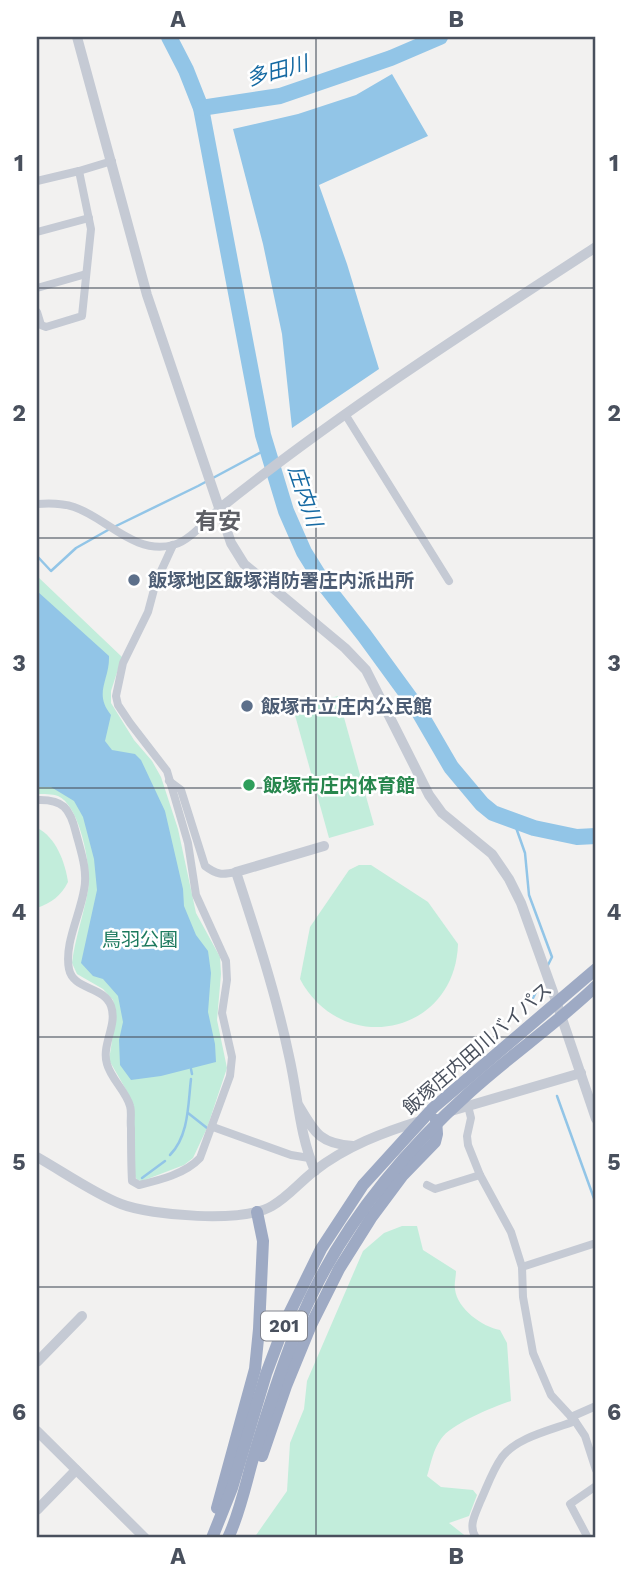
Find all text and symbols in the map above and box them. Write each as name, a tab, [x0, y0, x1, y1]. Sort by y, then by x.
text: A	[170, 6, 186, 33]
text: B	[448, 6, 464, 33]
water label: 多田川	[243, 50, 312, 91]
text: 1	[14, 150, 24, 177]
text: 1	[609, 150, 619, 177]
text: 2	[12, 400, 26, 427]
text: 2	[607, 400, 621, 427]
water label: 庄内川	[283, 462, 328, 532]
district label: 有安	[195, 508, 241, 535]
place label: 飯塚地区飯塚消防署庄内派出所	[148, 569, 414, 592]
marker: 飯塚地区飯塚消防署庄内派出所	[126, 572, 142, 588]
text: 3	[12, 650, 26, 677]
text: 3	[607, 650, 621, 677]
place label: 飯塚市立庄内公民館	[261, 695, 432, 718]
marker: 飯塚市立庄内公民館	[239, 698, 255, 714]
place label: 飯塚市庄内体育館	[263, 774, 415, 797]
marker: 飯塚市庄内体育館	[241, 777, 257, 793]
text: 4	[12, 899, 27, 926]
text: 4	[607, 899, 622, 926]
park label: 鳥羽公園	[102, 928, 178, 951]
street label: 飯塚庄内田川バイパス	[398, 977, 556, 1119]
text: 5	[12, 1149, 26, 1176]
text: 5	[607, 1149, 621, 1176]
road number: 201	[261, 1311, 307, 1340]
text: 6	[12, 1399, 26, 1426]
text: 6	[607, 1399, 621, 1426]
text: A	[170, 1543, 186, 1570]
text: B	[448, 1543, 464, 1570]

